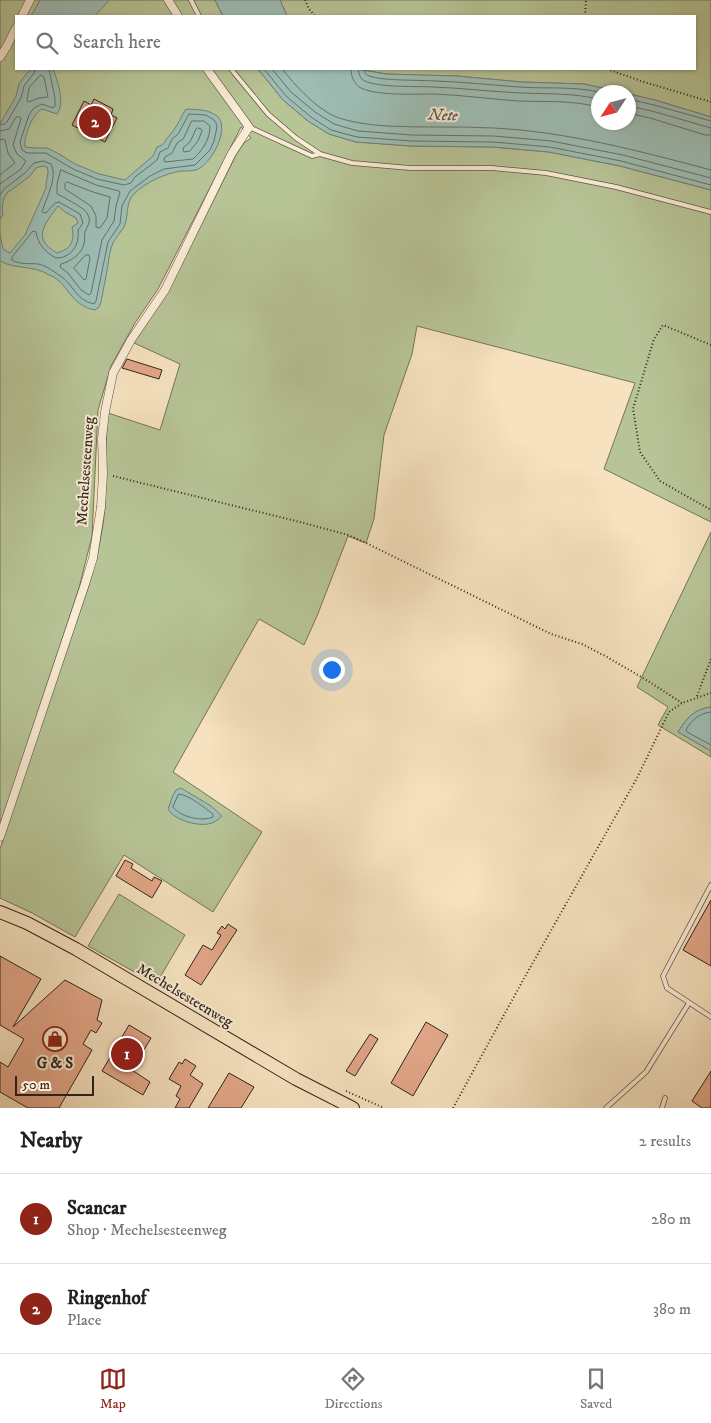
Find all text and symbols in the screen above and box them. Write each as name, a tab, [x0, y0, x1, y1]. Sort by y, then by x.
search box	[15, 15, 696, 70]
icon: search	[33, 29, 61, 57]
text: Search here	[73, 31, 161, 54]
north arrow	[591, 85, 636, 130]
pin: 2	[79, 103, 111, 141]
water label: Nete	[427, 104, 459, 126]
street label: Mechelsesteenweg	[72, 415, 99, 526]
your location	[319, 657, 345, 683]
street label: Mechelsesteenweg	[133, 959, 237, 1032]
shop icon: G & S	[42, 1026, 68, 1052]
pin: 1	[111, 1035, 143, 1073]
place label: G & S	[37, 1054, 73, 1073]
scale bar	[15, 1073, 94, 1096]
text: 50 m	[22, 1076, 50, 1094]
text: Nearby	[20, 1128, 82, 1154]
text: 2 results	[639, 1131, 691, 1151]
text: Scancar	[67, 1197, 126, 1220]
text: 1	[33, 1209, 39, 1229]
text: 280 m	[651, 1209, 691, 1229]
text: Shop · Mechelsesteenweg	[67, 1220, 227, 1240]
text: Ringenhof	[67, 1287, 147, 1310]
text: 2	[32, 1299, 40, 1319]
text: 380 m	[653, 1299, 691, 1319]
text: Place	[67, 1310, 101, 1330]
tab: Map	[99, 1365, 127, 1413]
tab: Directions	[324, 1365, 382, 1413]
tab: Saved	[580, 1365, 612, 1413]

